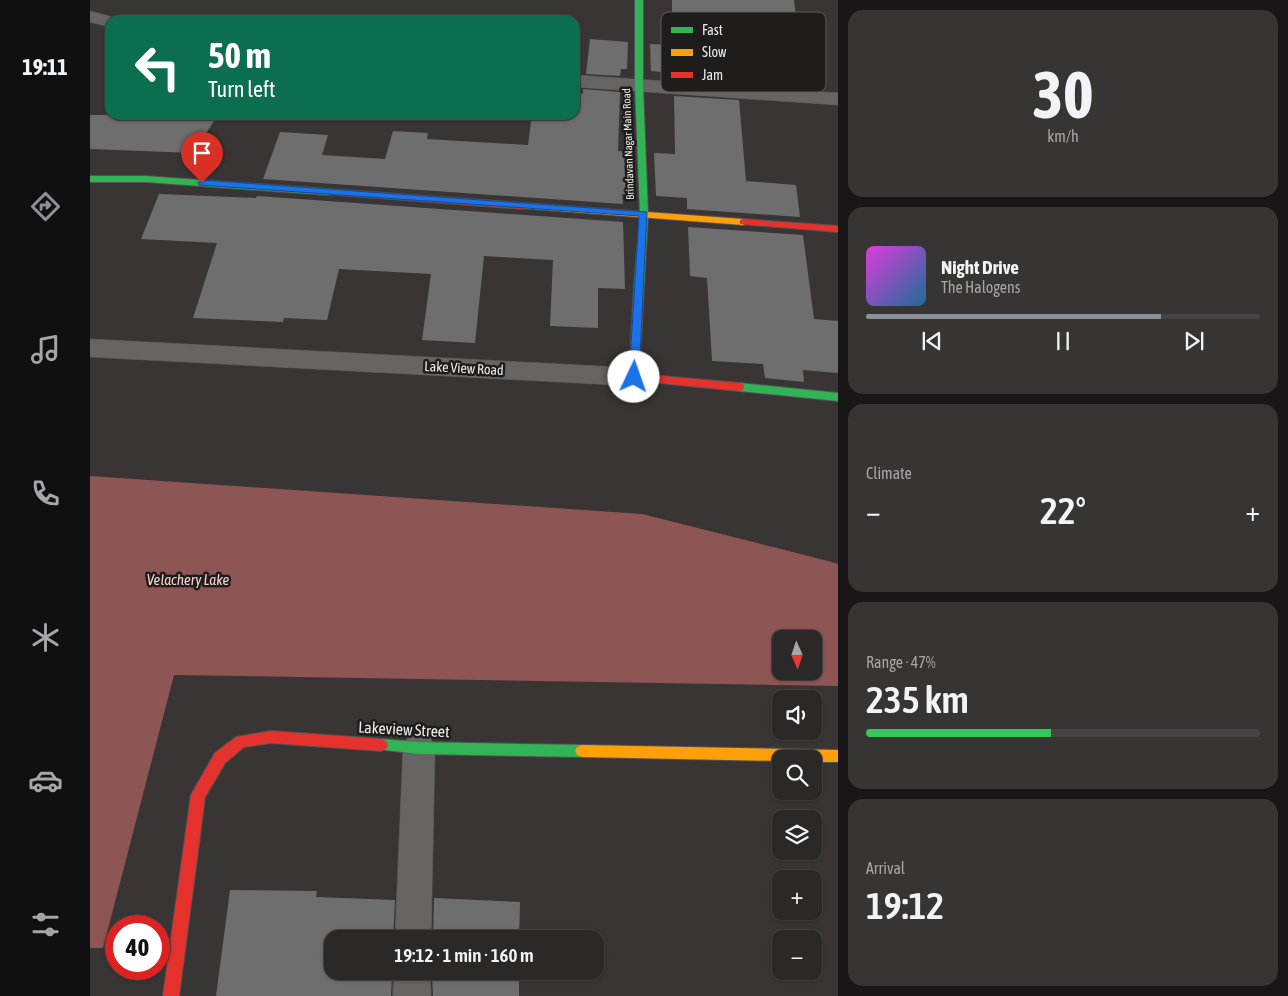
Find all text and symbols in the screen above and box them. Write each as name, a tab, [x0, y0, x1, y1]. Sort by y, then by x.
legend	[661, 12, 826, 92]
text: Fast	[702, 22, 723, 38]
icon: left	[125, 35, 190, 100]
text: 50 m	[208, 35, 271, 75]
text: Slow	[702, 44, 727, 60]
text: 19:11	[22, 54, 68, 80]
text: 30	[1032, 57, 1094, 132]
text: Jam	[702, 67, 723, 83]
text: Turn left	[208, 76, 275, 102]
street label: Brindavan Nagar Main Road	[620, 88, 636, 200]
text: km/h	[1047, 127, 1079, 145]
pin	[181, 132, 223, 183]
icon: arrive	[188, 139, 216, 167]
icon: directions	[28, 189, 63, 224]
text: Night Drive	[941, 256, 1019, 278]
text: The Halogens	[941, 278, 1021, 296]
icon: previous	[918, 327, 946, 355]
icon: pause	[1049, 327, 1077, 355]
icon: next	[1180, 327, 1208, 355]
icon: music	[28, 332, 63, 367]
position arrow	[607, 350, 659, 402]
street label: Lake View Road	[424, 358, 504, 378]
text: Climate	[866, 464, 912, 482]
icon: phone	[28, 476, 63, 511]
text: 22°	[1040, 489, 1086, 532]
text: −	[866, 495, 881, 527]
text: +	[1245, 495, 1260, 527]
water label: Velachery Lake	[147, 571, 229, 588]
icon: climate	[28, 620, 63, 655]
north arrow	[772, 630, 822, 680]
map controls	[772, 630, 822, 980]
text: Range · 47%	[866, 653, 936, 671]
text: 235 km	[866, 678, 969, 721]
button: sound	[772, 690, 822, 740]
street label: Lakeview Street	[358, 718, 451, 740]
button: search	[772, 750, 822, 800]
icon: car	[28, 763, 63, 798]
button: layers	[772, 810, 822, 860]
text: Arrival	[866, 859, 905, 877]
button: +	[772, 870, 822, 920]
text: 19:12	[866, 884, 944, 927]
icon: filters	[28, 907, 63, 942]
speed limit sign: 40	[105, 915, 170, 980]
button: −	[772, 930, 822, 980]
text: 19:12 · 1 min · 160 m	[394, 944, 534, 966]

